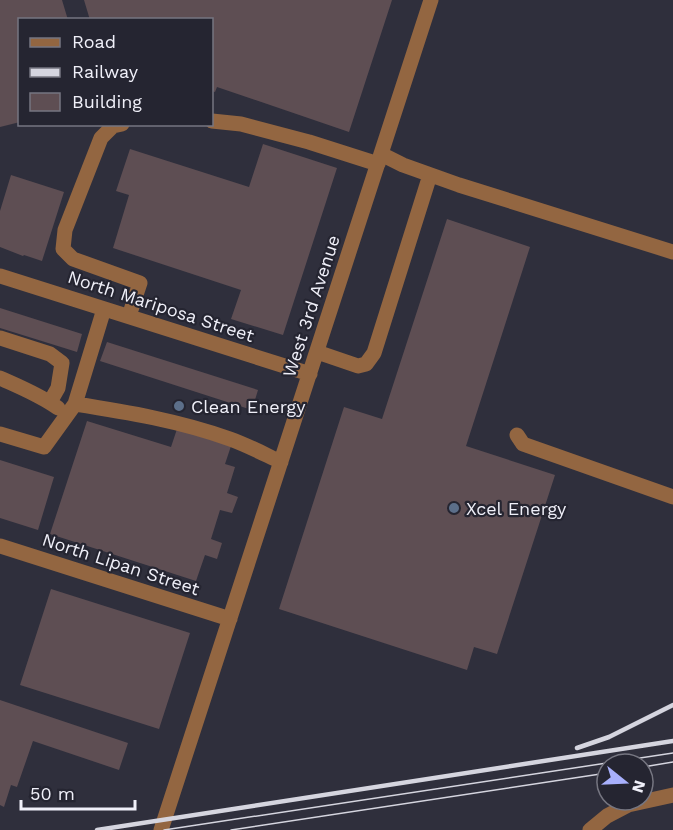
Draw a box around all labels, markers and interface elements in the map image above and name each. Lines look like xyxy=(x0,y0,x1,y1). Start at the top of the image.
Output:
legend xyxy=(18,18,213,126)
text: Road xyxy=(72,31,116,52)
text: Railway xyxy=(72,61,139,82)
text: Building xyxy=(72,91,142,112)
street label: West 3rd Avenue xyxy=(278,232,344,380)
street label: North Mariposa Street xyxy=(65,266,257,346)
place label: Clean Energy xyxy=(191,396,306,417)
marker: Clean Energy xyxy=(172,399,186,413)
place label: Xcel Energy xyxy=(466,498,567,519)
marker: Xcel Energy xyxy=(447,501,461,515)
street label: North Lipan Street xyxy=(40,529,203,599)
north arrow xyxy=(595,752,655,812)
scale bar xyxy=(21,773,135,811)
text: N xyxy=(628,778,650,795)
text: 50 m xyxy=(30,783,75,804)

